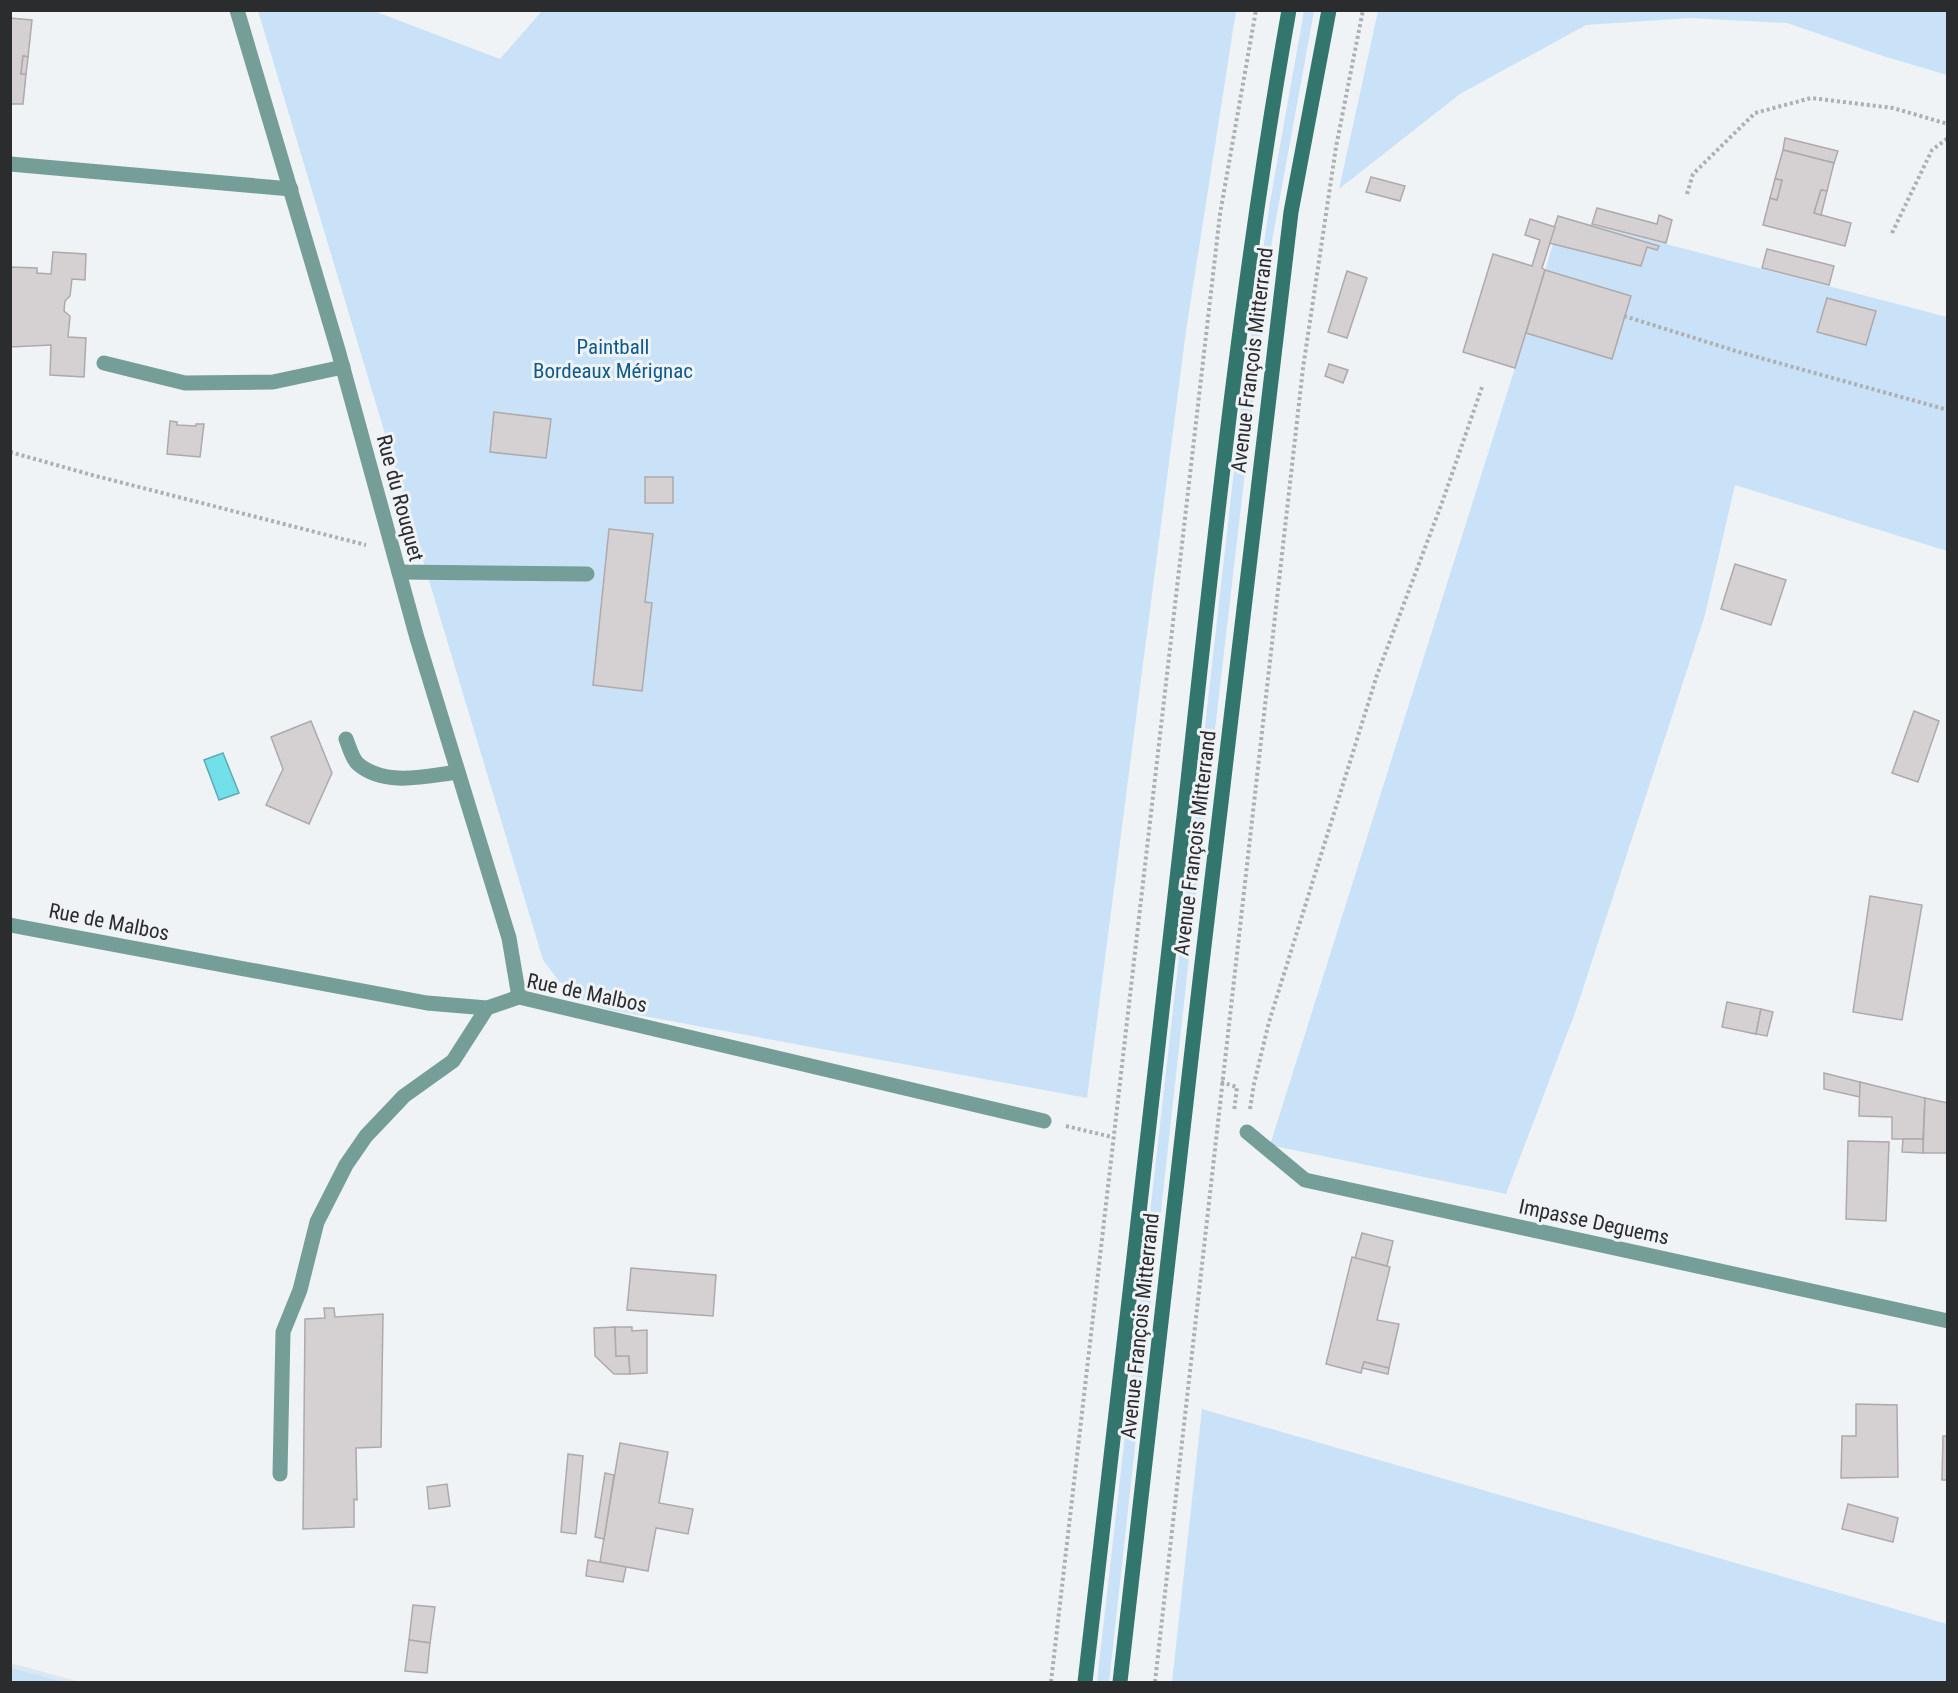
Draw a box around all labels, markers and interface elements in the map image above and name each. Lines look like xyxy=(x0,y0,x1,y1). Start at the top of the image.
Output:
street label: Avenue François Mitterrand xyxy=(1226,246,1278,474)
park label: Paintball Bordeaux Mérignac xyxy=(533,335,693,383)
street label: Rue du Rouquet xyxy=(372,432,428,564)
street label: Avenue François Mitterrand xyxy=(1169,729,1221,957)
street label: Rue de Malbos xyxy=(47,899,171,945)
street label: Rue de Malbos xyxy=(525,969,649,1017)
street label: Impasse Deguems xyxy=(1517,1194,1671,1250)
street label: Avenue François Mitterrand xyxy=(1116,1212,1164,1440)

